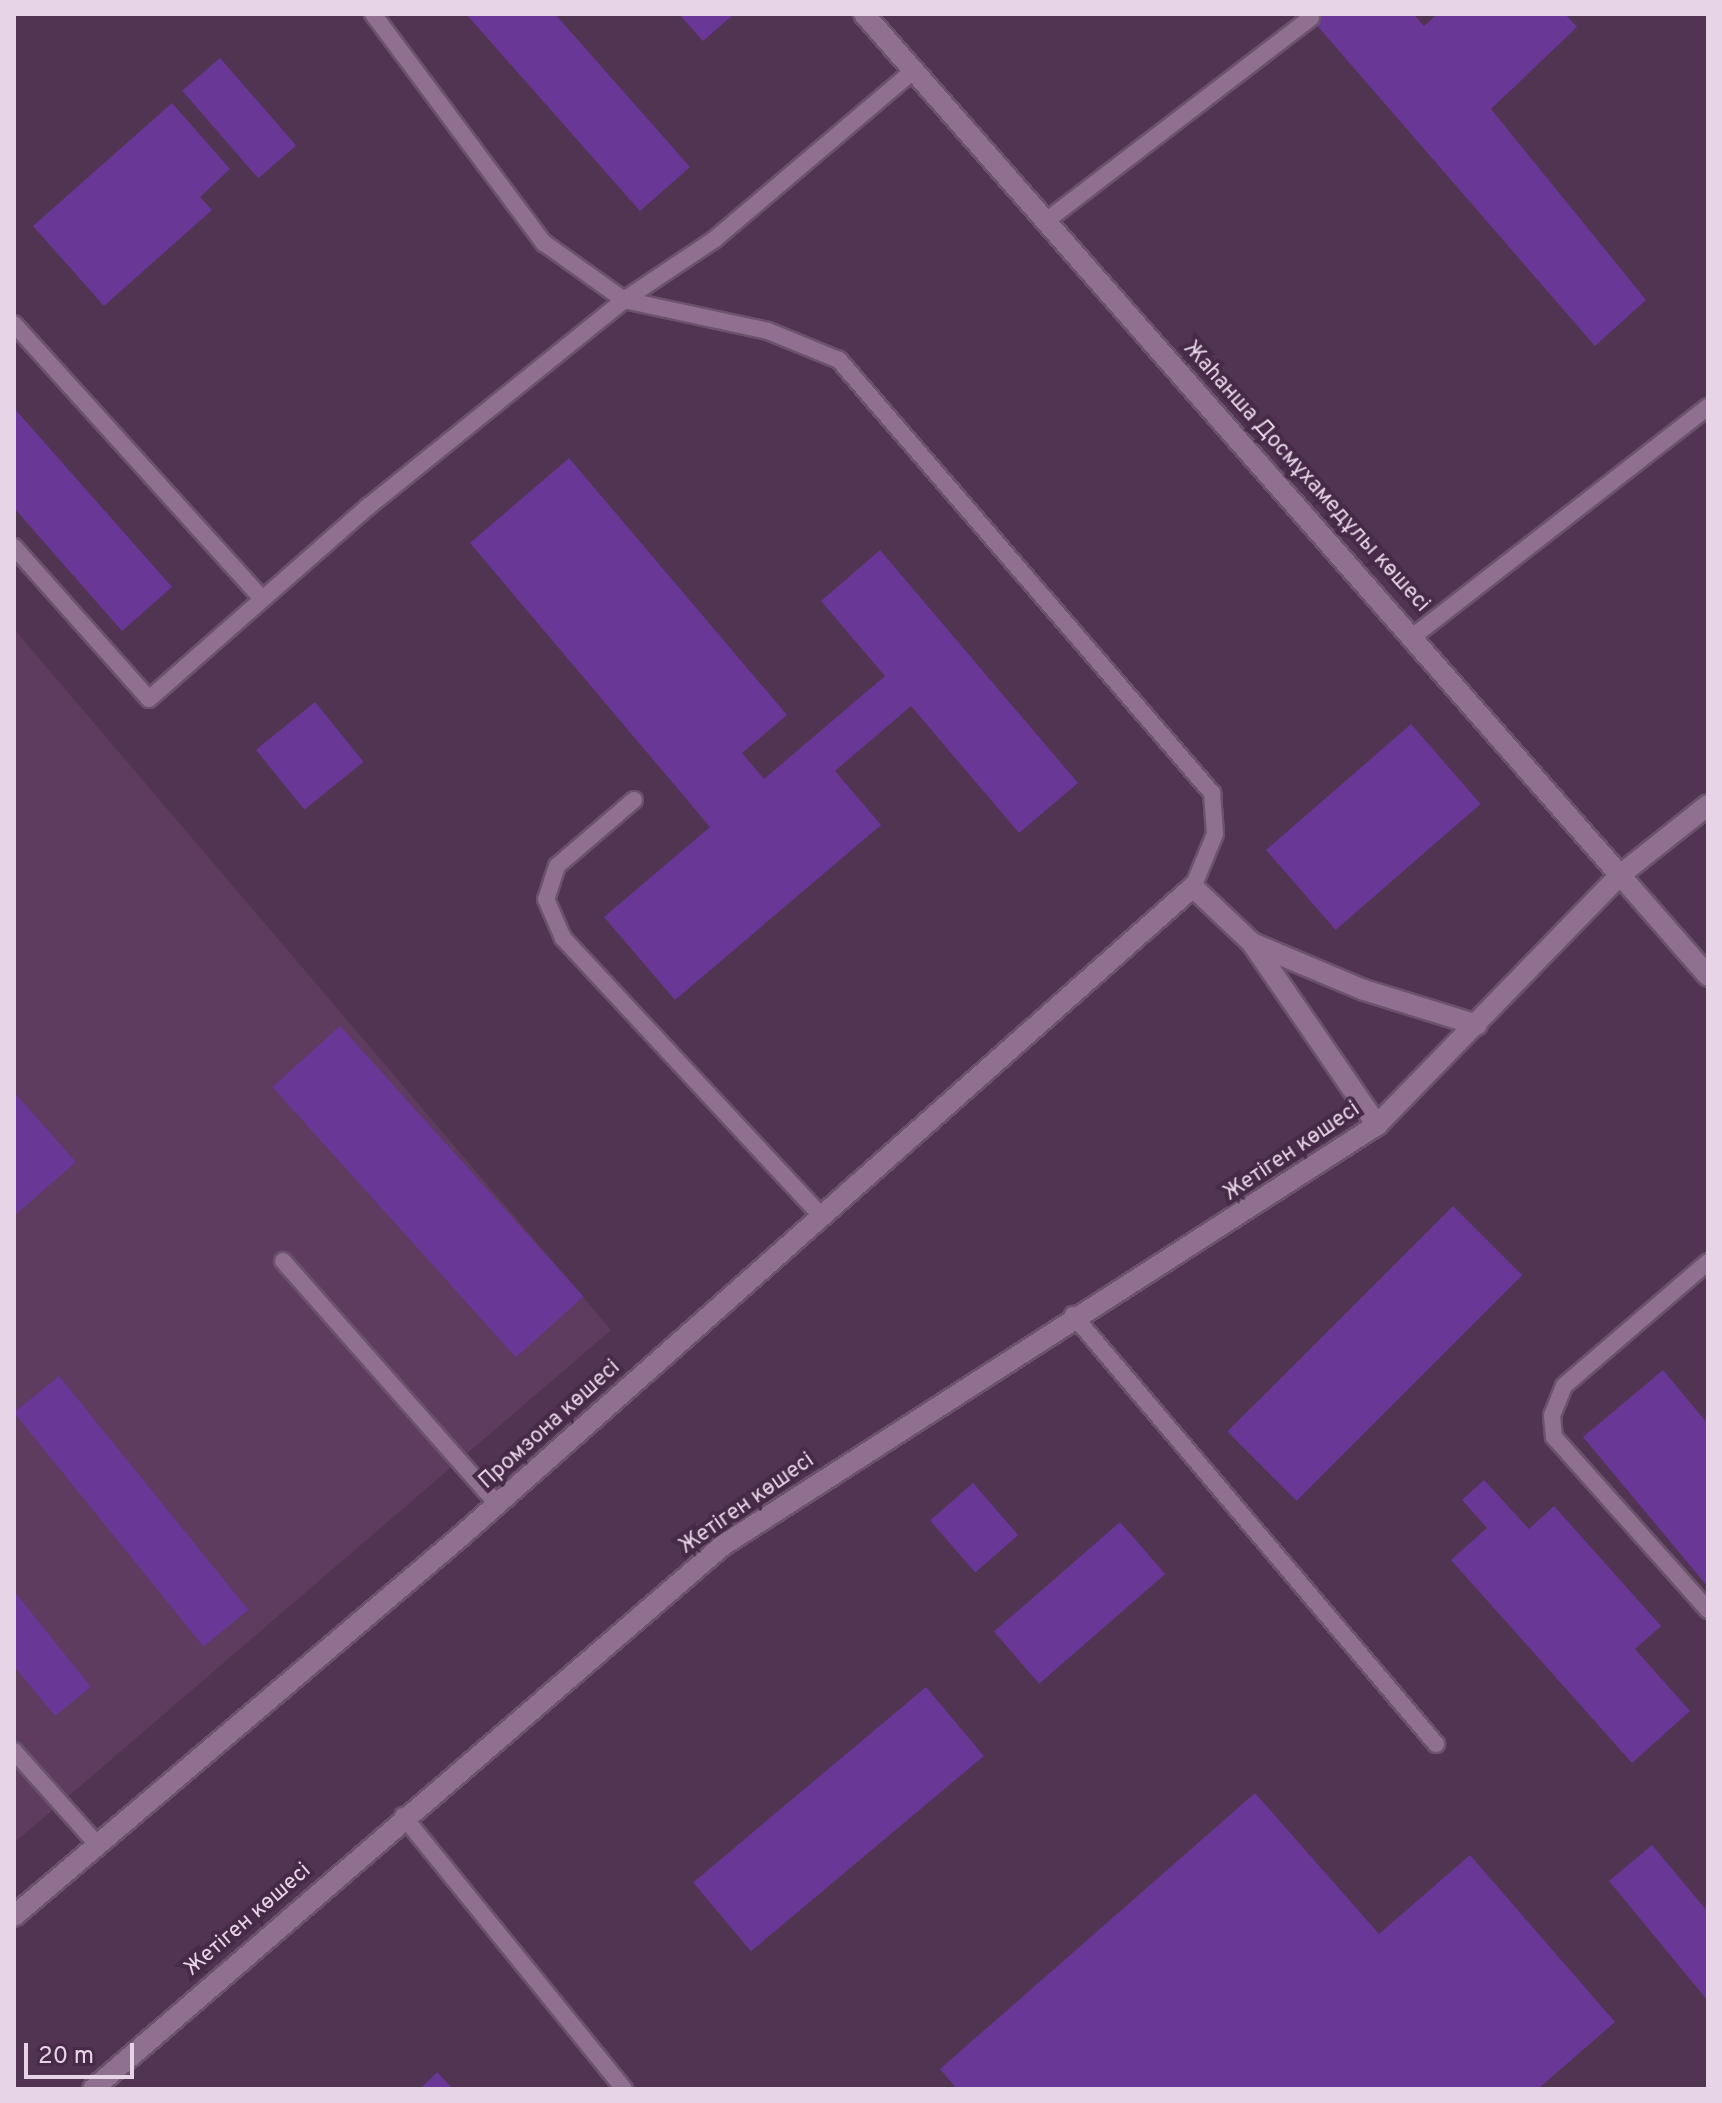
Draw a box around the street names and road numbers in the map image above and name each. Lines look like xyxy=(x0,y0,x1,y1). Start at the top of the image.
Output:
street label: Жаһанша Досмұхамедұлы көшесі xyxy=(1177,336,1435,618)
street label: Жетіген көшесі xyxy=(1219,1097,1365,1207)
street label: Промзона көшесі xyxy=(474,1355,626,1495)
street label: Жетіген көшесі xyxy=(674,1448,820,1560)
street label: Жетіген көшесі xyxy=(179,1858,317,1982)

